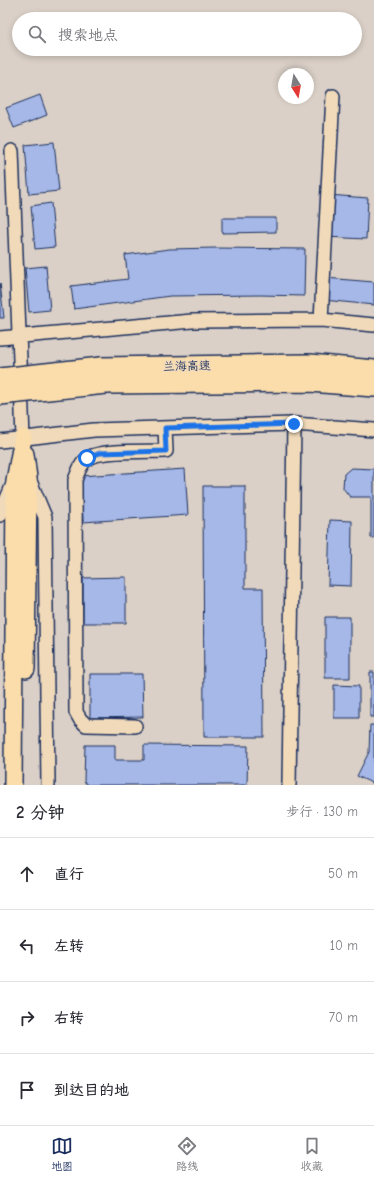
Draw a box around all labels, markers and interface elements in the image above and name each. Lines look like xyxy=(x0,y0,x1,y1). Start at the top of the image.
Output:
search box xyxy=(12,12,362,56)
icon: search xyxy=(26,23,48,45)
text: 搜索地点 xyxy=(58,26,118,44)
north arrow xyxy=(278,68,314,104)
street label: 兰海高速 xyxy=(163,359,211,373)
route end xyxy=(285,415,303,433)
route start xyxy=(78,449,96,467)
text: 2 分钟 xyxy=(16,803,65,822)
text: 步行 · 130 m xyxy=(286,804,358,819)
icon: ahead xyxy=(16,863,38,885)
text: 直行 xyxy=(54,865,84,883)
text: 50 m xyxy=(328,866,358,881)
icon: left xyxy=(16,935,38,957)
text: 左转 xyxy=(54,937,84,955)
text: 10 m xyxy=(330,938,358,953)
icon: right xyxy=(16,1007,38,1029)
text: 右转 xyxy=(54,1009,84,1027)
text: 70 m xyxy=(329,1010,358,1025)
icon: arrive xyxy=(16,1079,38,1101)
text: 到达目的地 xyxy=(54,1081,129,1099)
tab: 地图 xyxy=(51,1135,73,1173)
tab: 路线 xyxy=(176,1135,198,1173)
tab: 收藏 xyxy=(301,1135,323,1173)

